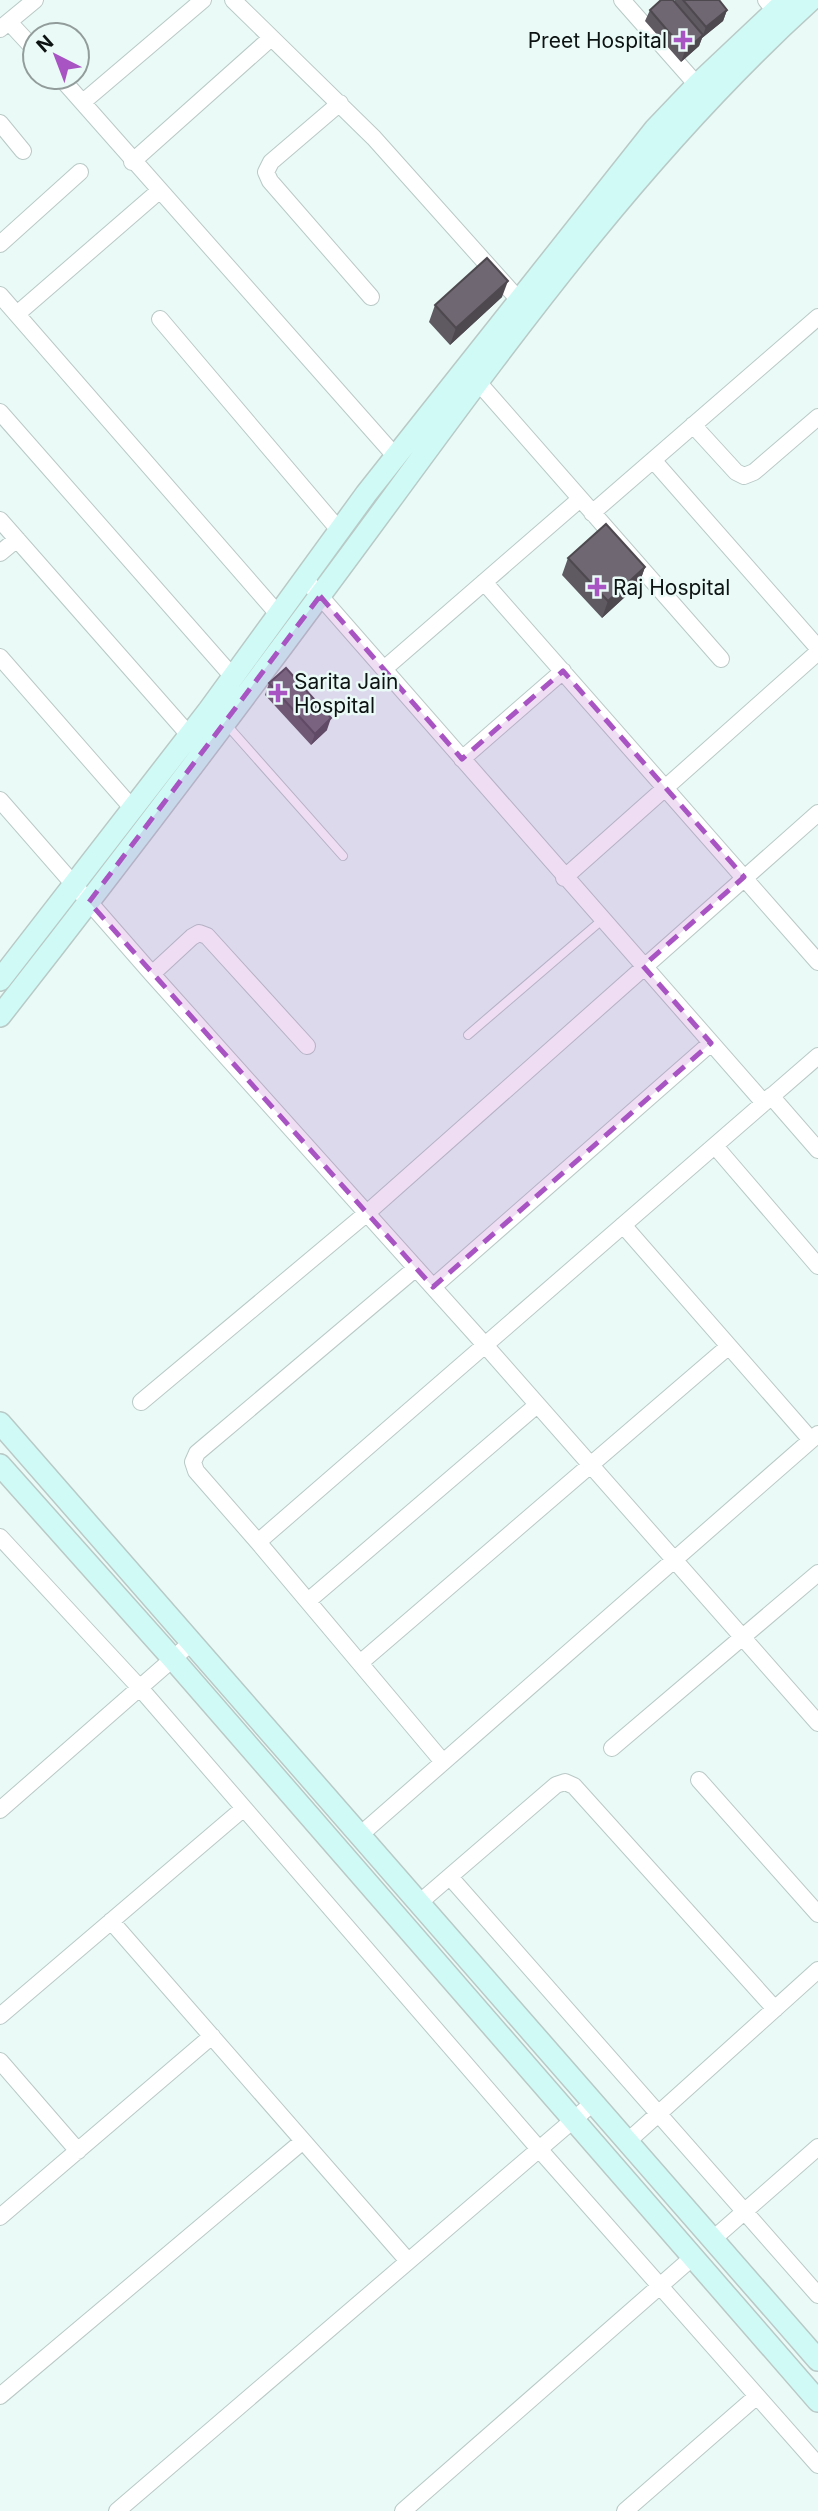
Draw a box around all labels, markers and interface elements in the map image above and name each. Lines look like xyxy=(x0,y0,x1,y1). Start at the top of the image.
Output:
north arrow xyxy=(21,21,91,91)
place label: Preet Hospital xyxy=(528,28,667,53)
text: N xyxy=(32,30,58,57)
marker: Preet Hospital xyxy=(673,30,693,50)
place label: Raj Hospital xyxy=(613,575,730,600)
marker: Raj Hospital xyxy=(587,577,607,597)
place label: Sarita Jain Hospital xyxy=(294,669,399,718)
marker: Sarita Jain Hospital xyxy=(268,683,288,703)

